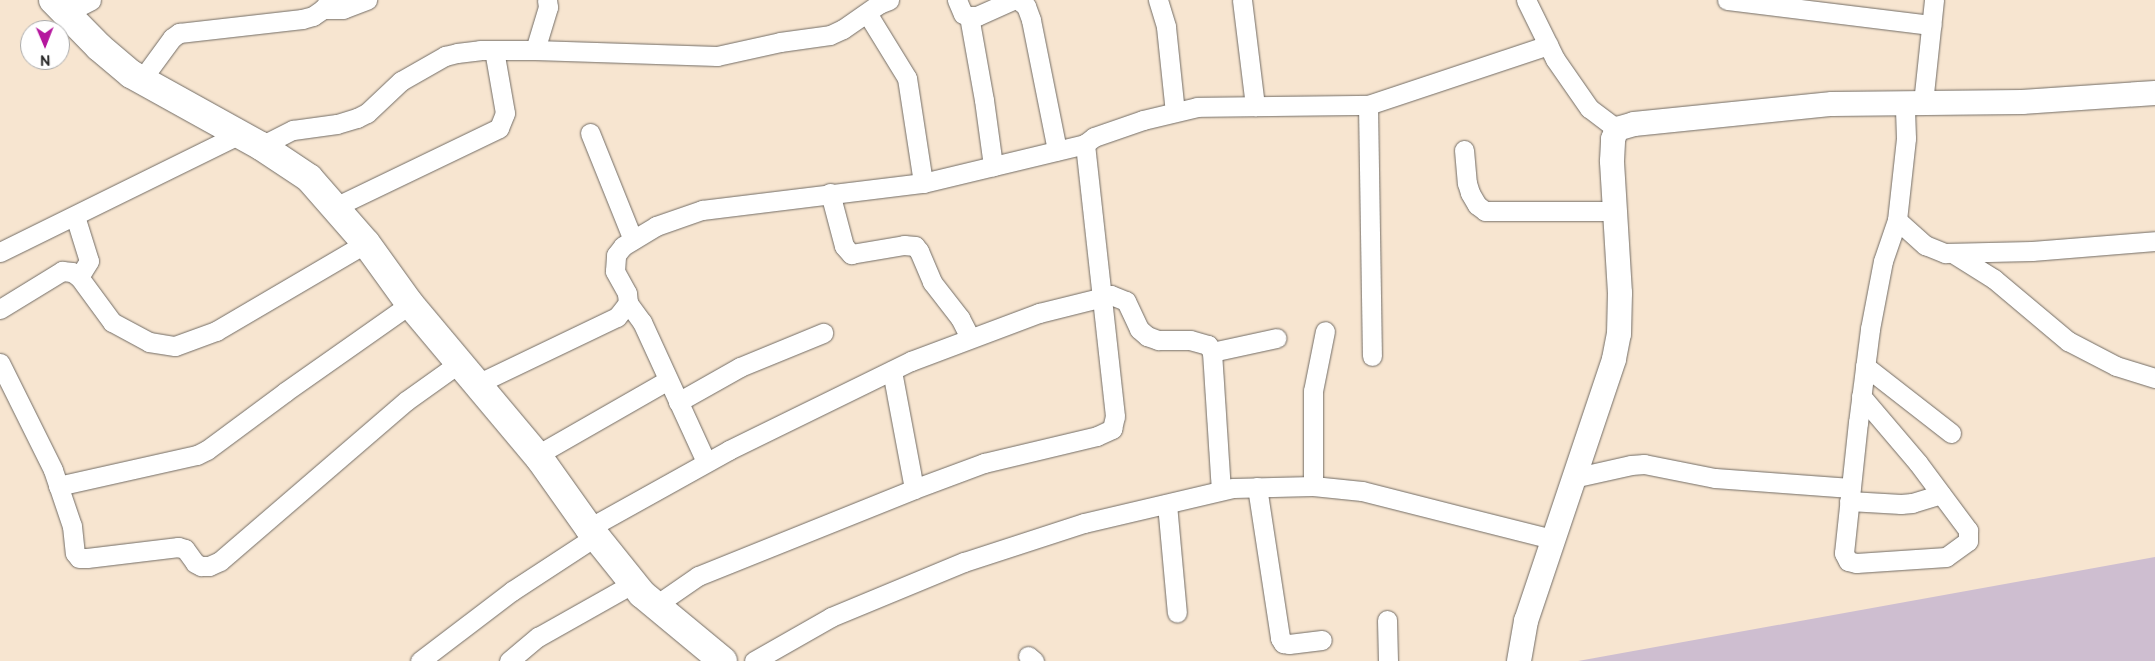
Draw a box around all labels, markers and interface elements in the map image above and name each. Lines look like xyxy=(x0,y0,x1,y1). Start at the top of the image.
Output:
north arrow xyxy=(20,20,70,70)
text: N xyxy=(40,51,51,68)

